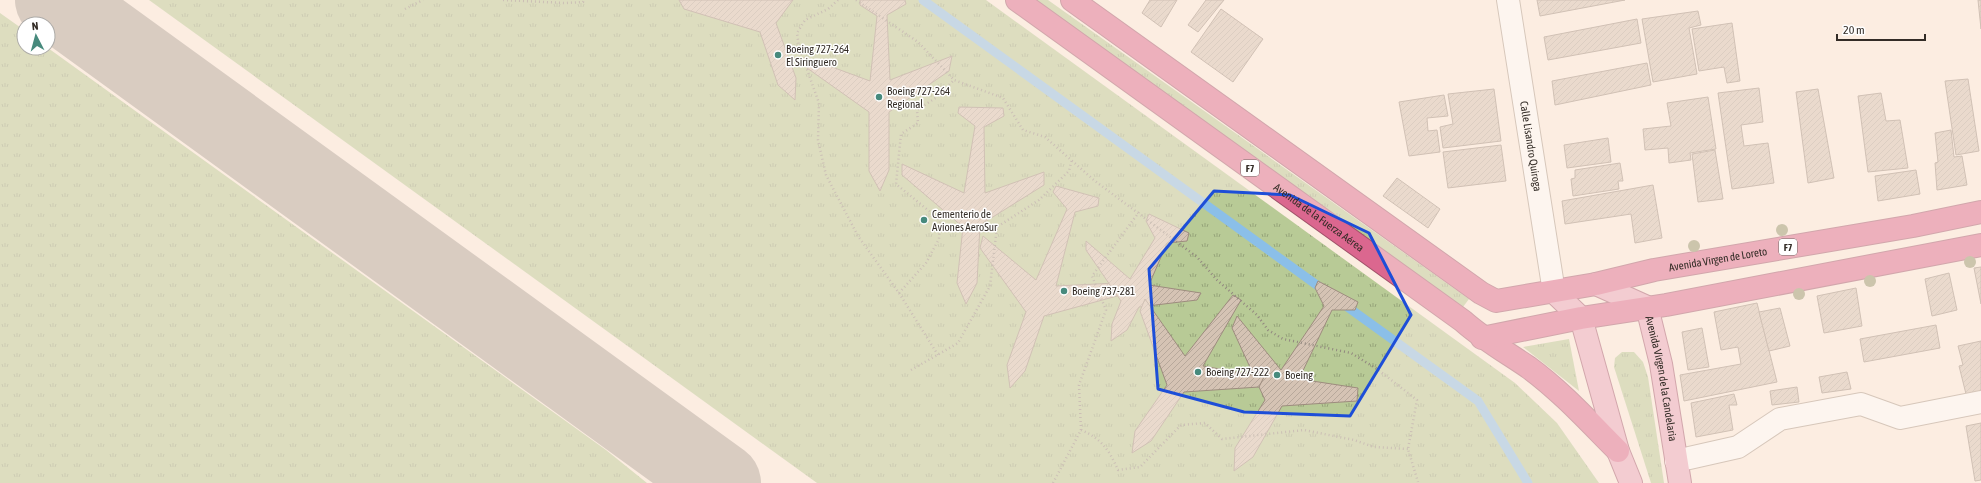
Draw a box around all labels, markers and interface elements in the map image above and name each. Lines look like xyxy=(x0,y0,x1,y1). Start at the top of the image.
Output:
north arrow xyxy=(16,16,56,56)
scale bar xyxy=(1837,16,1925,42)
text: N xyxy=(31,20,39,32)
text: 20 m xyxy=(1843,23,1865,37)
place label: Boeing 727-264 El Siringuero xyxy=(786,43,849,68)
marker: Boeing 727-264 El Siringuero xyxy=(773,50,783,60)
place label: Boeing 727-264 Regional xyxy=(887,85,950,110)
marker: Boeing 727-264 Regional xyxy=(874,92,884,102)
street label: Calle Lisandro Quiroga xyxy=(1518,100,1544,192)
road number: F7 xyxy=(1241,160,1259,176)
street label: Avenida de la Fuerza Aérea xyxy=(1272,181,1366,254)
place label: Cementerio de Aviones AeroSur xyxy=(932,208,998,233)
marker: Cementerio de Aviones AeroSur xyxy=(919,215,929,225)
road number: F7 xyxy=(1779,239,1797,255)
street label: Avenida Virgen de Loreto xyxy=(1668,245,1768,273)
place label: Boeing 737-281 xyxy=(1072,285,1135,297)
marker: Boeing 737-281 xyxy=(1059,286,1069,296)
street label: Avenida Virgen de la Candelaria xyxy=(1643,315,1679,442)
place label: Boeing 727-222 xyxy=(1206,366,1269,378)
marker: Boeing 727-222 xyxy=(1193,367,1203,377)
place label: Boeing xyxy=(1285,369,1313,381)
marker: Boeing xyxy=(1272,370,1282,380)

